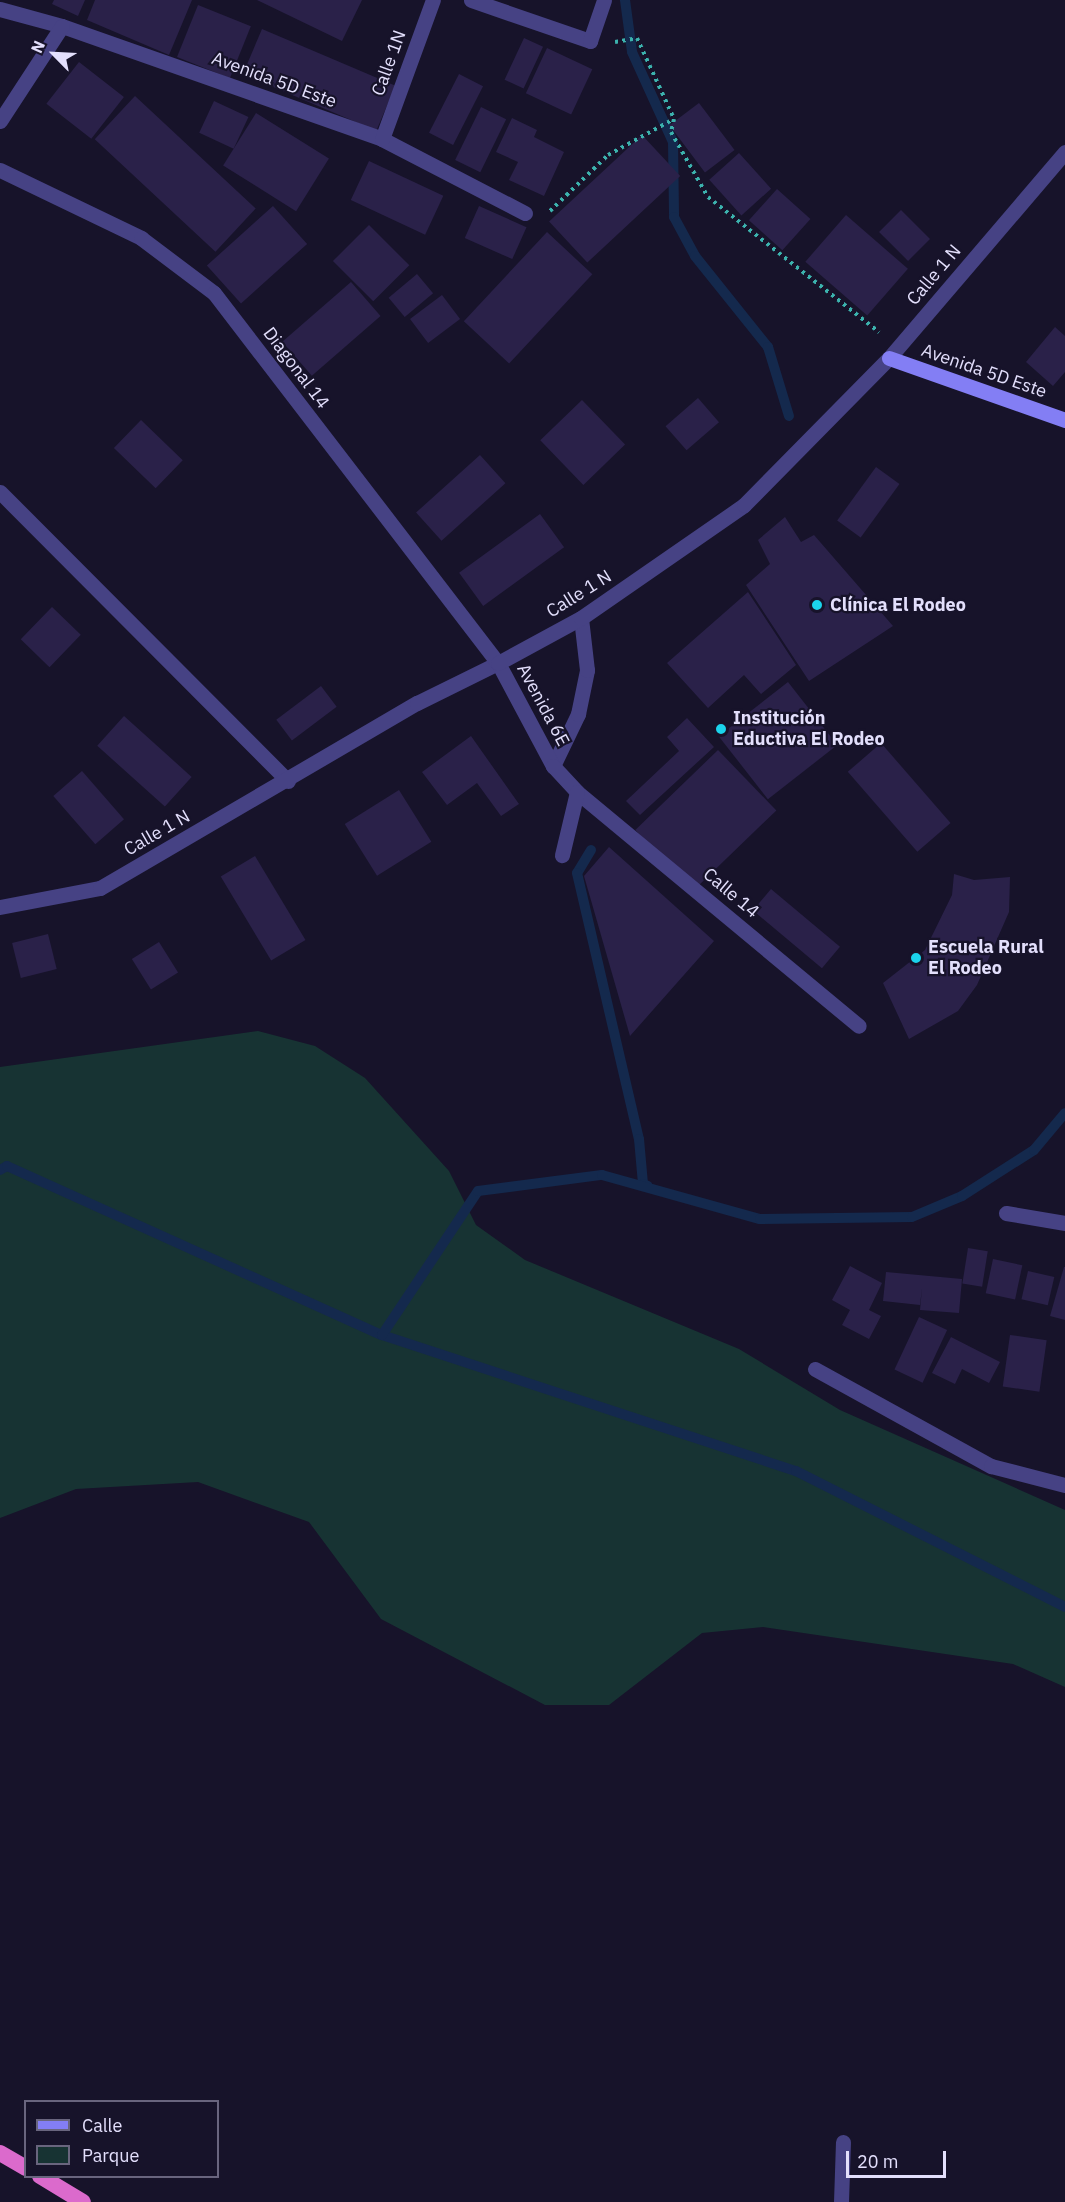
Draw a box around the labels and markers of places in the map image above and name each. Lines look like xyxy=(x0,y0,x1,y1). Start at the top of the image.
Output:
place label: Clínica El Rodeo xyxy=(830,594,966,616)
marker: Clínica El Rodeo xyxy=(808,596,826,614)
place label: Institución Eductiva El Rodeo xyxy=(733,708,885,750)
marker: Institución Eductiva El Rodeo xyxy=(714,722,728,736)
place label: Escuela Rural El Rodeo xyxy=(928,937,1044,980)
marker: Escuela Rural El Rodeo xyxy=(909,951,923,965)

